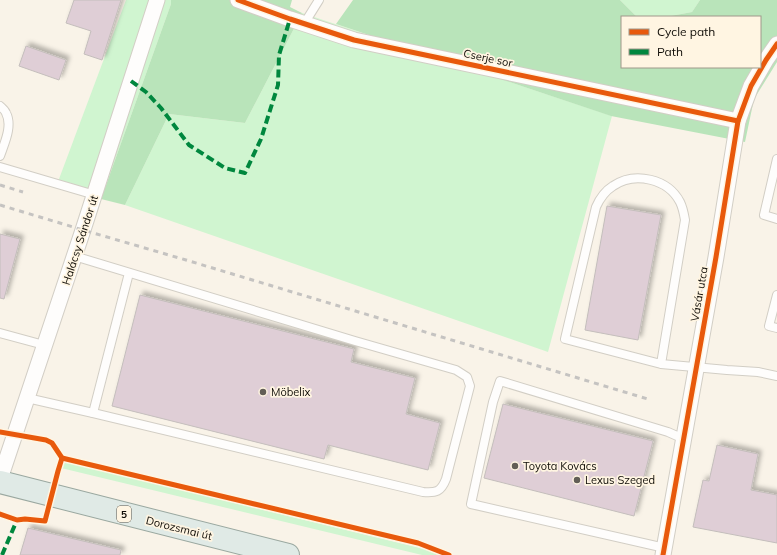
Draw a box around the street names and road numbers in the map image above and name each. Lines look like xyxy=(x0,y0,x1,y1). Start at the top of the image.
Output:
street label: Cserje sor xyxy=(462,46,514,70)
street label: Halácsy Sándor út xyxy=(59,193,101,287)
street label: Vásár utca xyxy=(687,266,711,322)
road number: 5 xyxy=(117,506,131,522)
street label: Dorozsmai út xyxy=(144,513,214,543)

